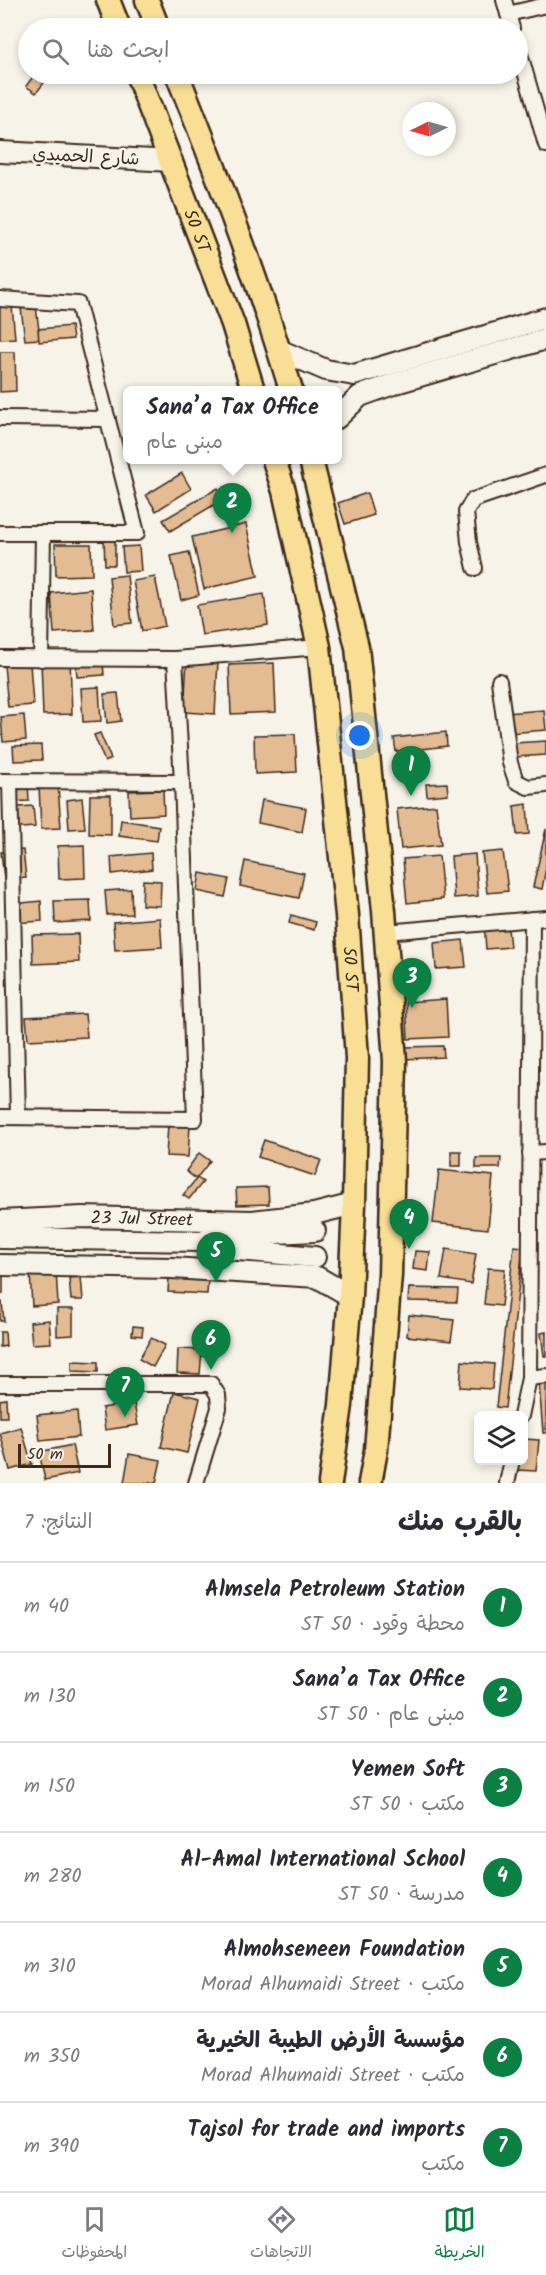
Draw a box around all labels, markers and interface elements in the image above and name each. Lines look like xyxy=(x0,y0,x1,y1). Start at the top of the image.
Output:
search box xyxy=(18,18,528,84)
text: ابحث هنا xyxy=(87,34,169,69)
icon: search xyxy=(39,35,72,68)
north arrow xyxy=(402,102,456,156)
street label: شارع الحميدي xyxy=(32,140,140,175)
street label: 50 ST xyxy=(174,205,218,259)
popup xyxy=(123,386,342,464)
text: Sana’a Tax Office xyxy=(146,391,319,426)
text: مبنى عام xyxy=(146,427,223,459)
pin: 2 xyxy=(212,484,252,533)
your location xyxy=(345,721,374,750)
pin: 1 xyxy=(392,746,430,796)
street label: 50 ST xyxy=(333,946,365,994)
pin: 3 xyxy=(392,958,432,1008)
pin: 4 xyxy=(390,1200,428,1249)
street label: 23 Jul Street xyxy=(90,1204,194,1236)
pin: 5 xyxy=(196,1232,236,1282)
pin: 6 xyxy=(192,1320,230,1370)
pin: 7 xyxy=(106,1368,144,1417)
map controls xyxy=(474,1411,528,1465)
button: layers xyxy=(474,1411,528,1465)
scale bar xyxy=(18,1441,111,1468)
text: 50 m xyxy=(27,1442,63,1467)
text: بالقرب منك xyxy=(398,1502,522,1544)
text: النتائج: 7 xyxy=(24,1507,92,1539)
text: Almsela Petroleum Station xyxy=(205,1573,465,1608)
text: 40 m xyxy=(24,1591,69,1623)
text: 1 xyxy=(499,1591,506,1623)
text: محطة وقود · 50 ST xyxy=(301,1609,465,1641)
text: Sana’a Tax Office xyxy=(293,1663,465,1698)
text: 130 m xyxy=(24,1681,76,1713)
text: 2 xyxy=(497,1681,508,1713)
text: مبنى عام · 50 ST xyxy=(318,1699,465,1731)
text: Yemen Soft xyxy=(351,1753,465,1788)
text: 150 m xyxy=(24,1771,75,1803)
text: 3 xyxy=(497,1771,508,1803)
text: مكتب · 50 ST xyxy=(350,1789,465,1821)
text: Al-Amal International School xyxy=(181,1843,465,1878)
text: 280 m xyxy=(24,1861,82,1893)
text: 4 xyxy=(497,1861,508,1893)
text: مدرسة · 50 ST xyxy=(338,1879,465,1911)
text: Almohseneen Foundation xyxy=(224,1933,465,1968)
text: 310 m xyxy=(24,1951,76,1983)
text: 5 xyxy=(497,1951,508,1983)
text: مكتب · Morad Alhumaidi Street xyxy=(201,1969,465,2001)
text: مؤسسة الأرض الطيبة الخيرية xyxy=(196,2024,465,2059)
text: 350 m xyxy=(24,2041,80,2073)
text: 6 xyxy=(497,2041,508,2073)
text: مكتب · Morad Alhumaidi Street xyxy=(201,2060,465,2092)
text: Tajsol for trade and imports xyxy=(188,2113,465,2148)
text: 390 m xyxy=(24,2131,79,2163)
text: 7 xyxy=(498,2131,507,2163)
text: مكتب xyxy=(421,2149,465,2181)
tab: المحفوظات xyxy=(61,2203,127,2266)
tab: الاتجاهات xyxy=(250,2203,312,2266)
tab: الخريطة xyxy=(435,2203,485,2266)

